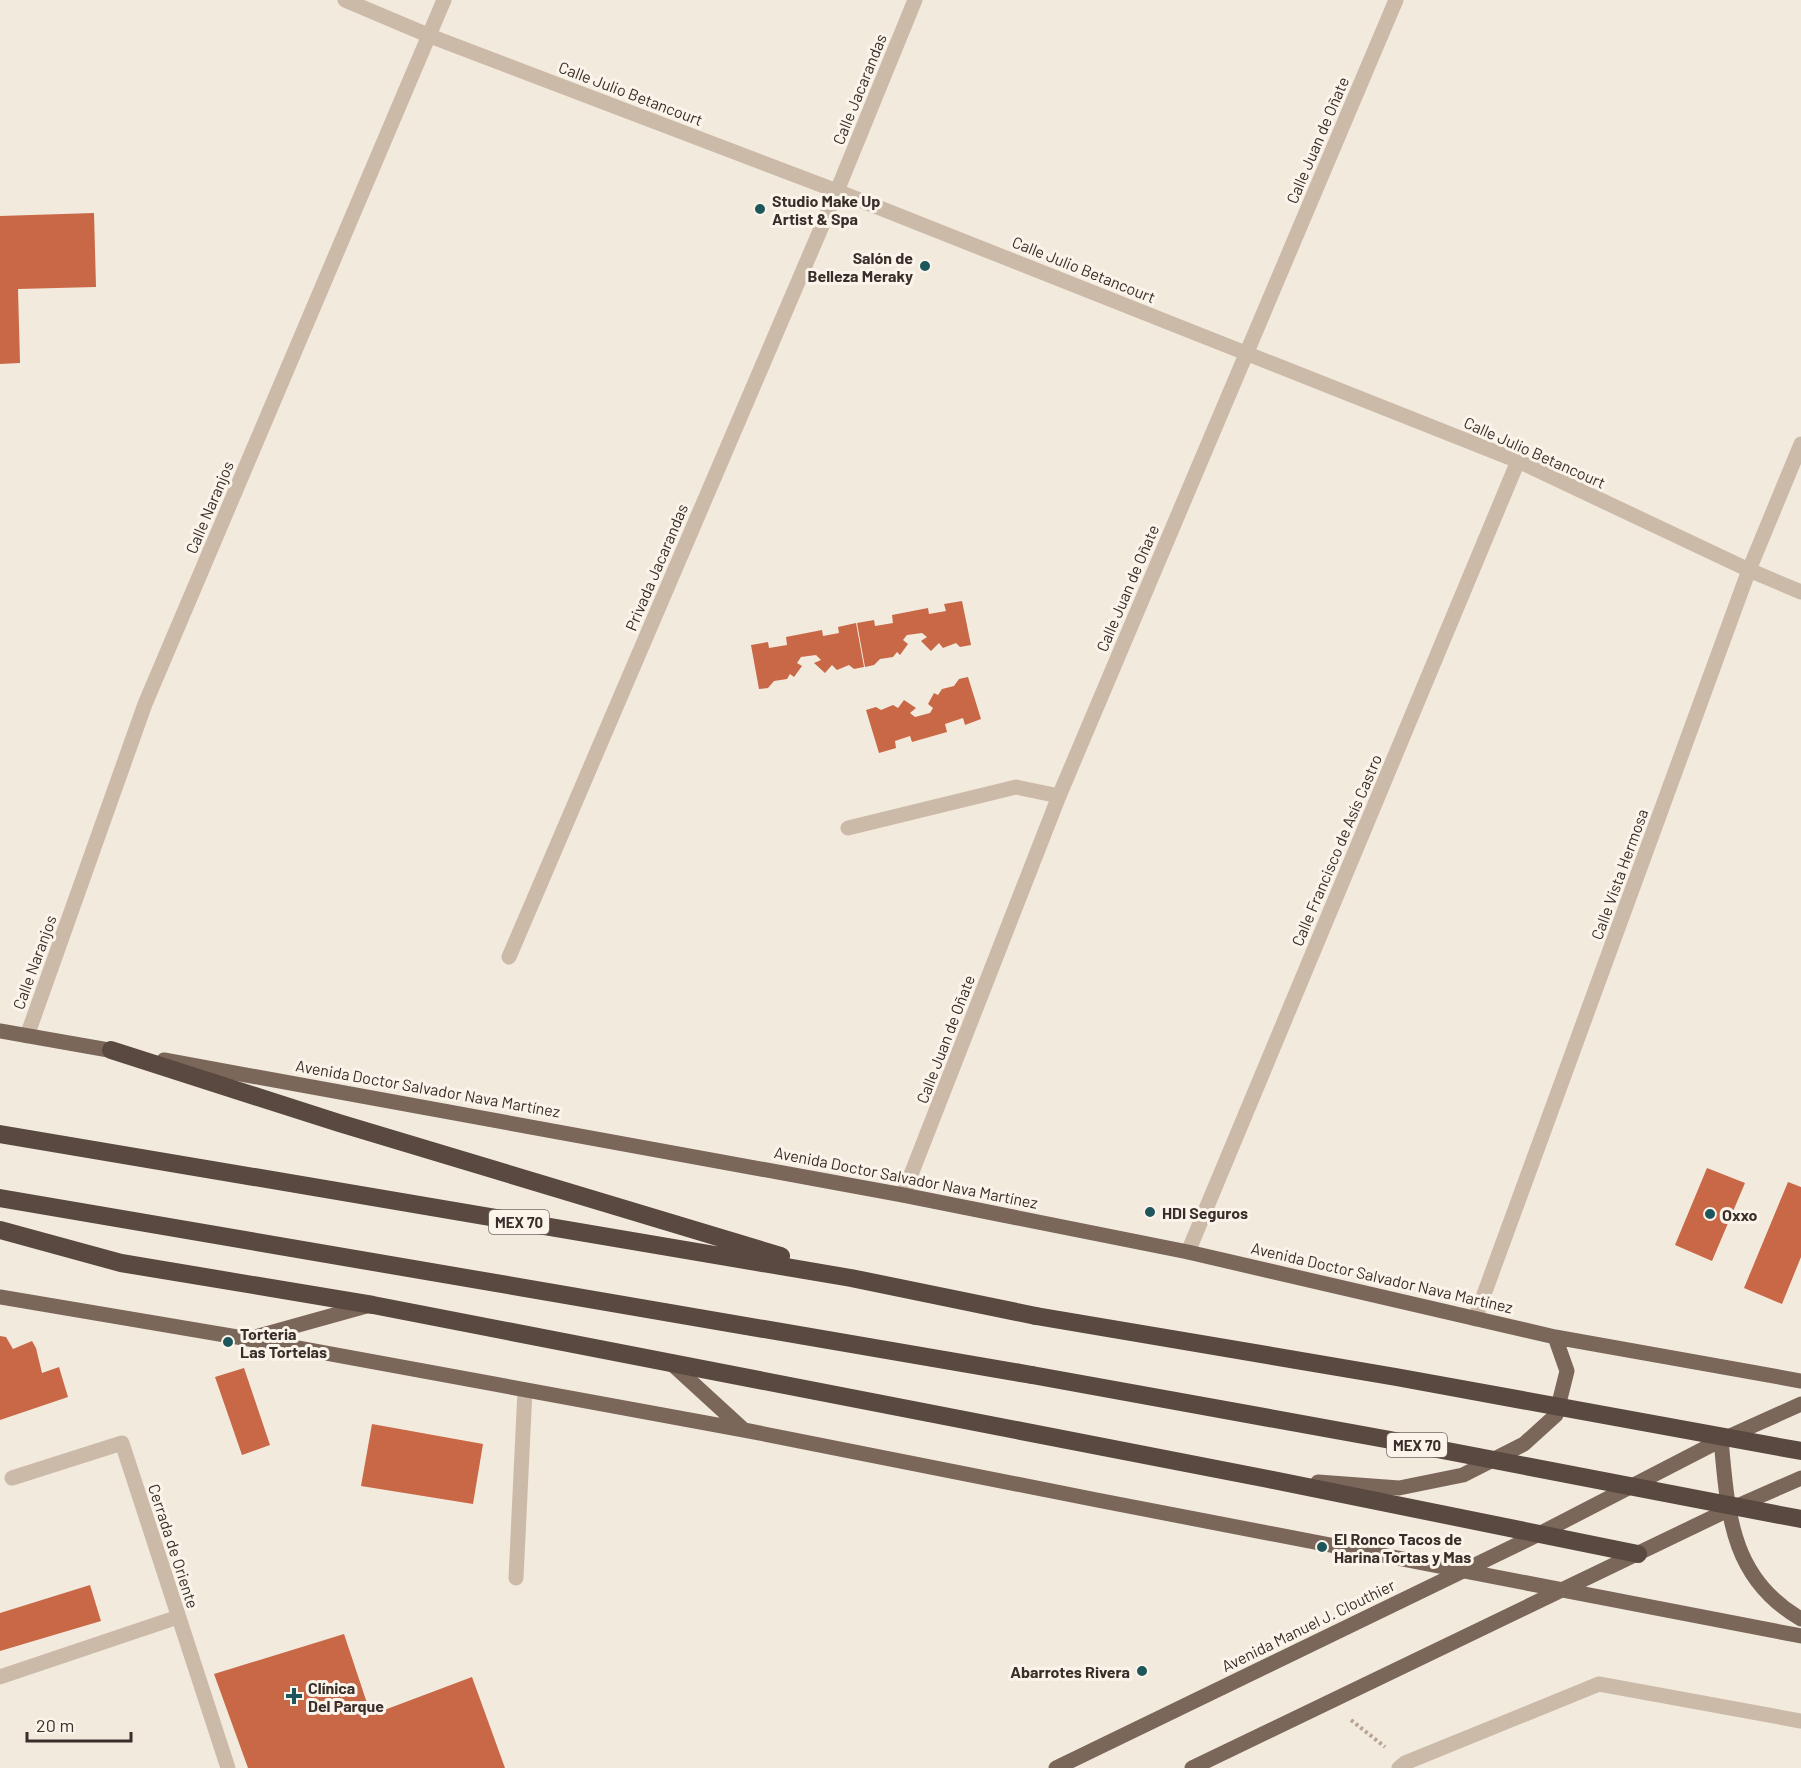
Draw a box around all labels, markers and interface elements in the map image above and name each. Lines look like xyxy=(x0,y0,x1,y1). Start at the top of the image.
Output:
street label: Calle Jacarandas xyxy=(828,31,890,147)
street label: Calle Julio Betancourt xyxy=(556,57,706,129)
street label: Calle Juan de Oñate xyxy=(1282,74,1352,206)
place label: Studio Make Up Artist & Spa xyxy=(772,191,880,228)
marker: Studio Make Up Artist & Spa xyxy=(753,202,767,216)
street label: Calle Julio Betancourt xyxy=(1010,232,1158,306)
place label: Salón de Belleza Meraky xyxy=(808,248,913,285)
marker: Salón de Belleza Meraky xyxy=(918,259,932,273)
street label: Calle Julio Betancourt xyxy=(1461,412,1609,492)
street label: Calle Naranjos xyxy=(181,458,237,556)
street label: Privada Jacarandas xyxy=(621,501,691,633)
street label: Calle Juan de Oñate xyxy=(1092,522,1162,654)
street label: Calle Francisco de Asís Castro xyxy=(1287,751,1385,949)
street label: Calle Vista Hermosa xyxy=(1587,806,1651,942)
street label: Calle Naranjos xyxy=(8,912,60,1012)
street label: Calle Juan de Oñate xyxy=(912,972,978,1106)
street label: Avenida Doctor Salvador Nava Martínez xyxy=(294,1055,562,1121)
street label: Avenida Doctor Salvador Nava Martínez xyxy=(773,1142,1039,1212)
place label: HDI Seguros xyxy=(1162,1203,1248,1222)
marker: HDI Seguros xyxy=(1143,1205,1157,1219)
place label: Oxxo xyxy=(1722,1205,1758,1224)
marker: Oxxo xyxy=(1703,1207,1717,1221)
road number: MEX 70 xyxy=(489,1210,549,1234)
street label: Avenida Doctor Salvador Nava Martínez xyxy=(1249,1238,1515,1316)
place label: Torteria Las Tortelas xyxy=(240,1324,327,1361)
marker: Torteria Las Tortelas xyxy=(221,1335,235,1349)
road number: MEX 70 xyxy=(1387,1433,1447,1457)
street label: Cerrada de Oriente xyxy=(145,1481,203,1611)
place label: El Ronco Tacos de Harina Tortas y Mas xyxy=(1334,1529,1471,1566)
marker: El Ronco Tacos de Harina Tortas y Mas xyxy=(1315,1540,1329,1554)
street label: Avenida Manuel J. Clouthier xyxy=(1218,1575,1398,1675)
place label: Abarrotes Rivera xyxy=(1010,1662,1130,1681)
marker: Abarrotes Rivera xyxy=(1135,1664,1149,1678)
place label: Clínica Del Parque xyxy=(308,1678,384,1715)
marker: Clínica Del Parque xyxy=(285,1687,303,1705)
scale bar xyxy=(27,1705,130,1743)
text: 20 m xyxy=(36,1714,74,1736)

